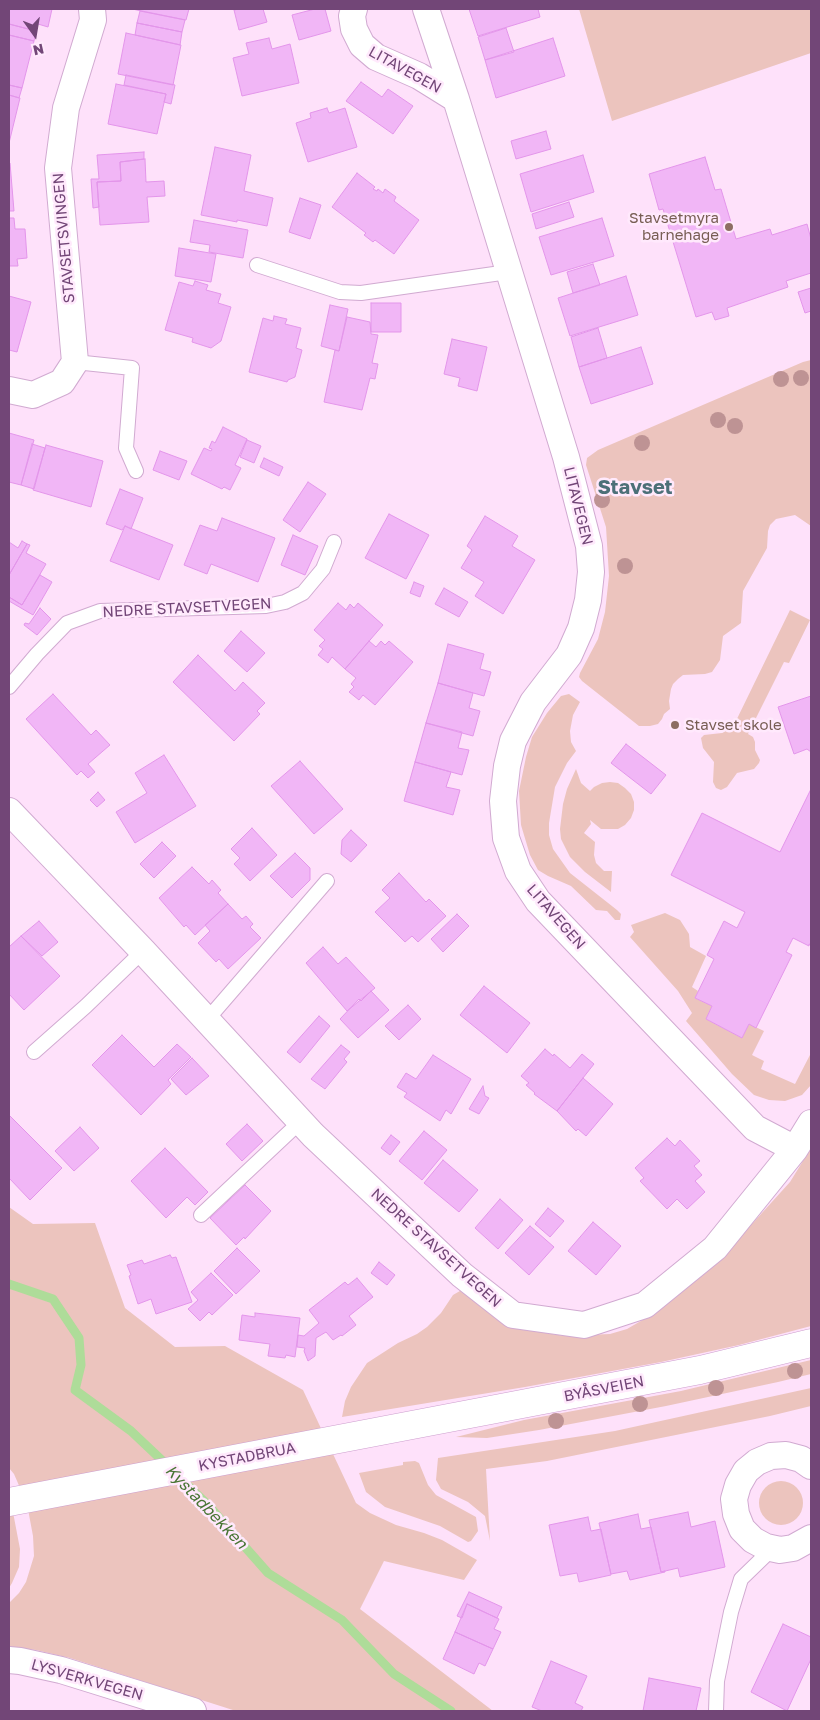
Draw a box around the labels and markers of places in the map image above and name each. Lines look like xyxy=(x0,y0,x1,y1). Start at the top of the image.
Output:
place label: Stavsetmyra barnehage xyxy=(629,209,719,244)
marker: Stavsetmyra barnehage xyxy=(723,221,735,233)
place label: Stavset skole xyxy=(685,716,782,734)
marker: Stavset skole xyxy=(669,719,681,731)

